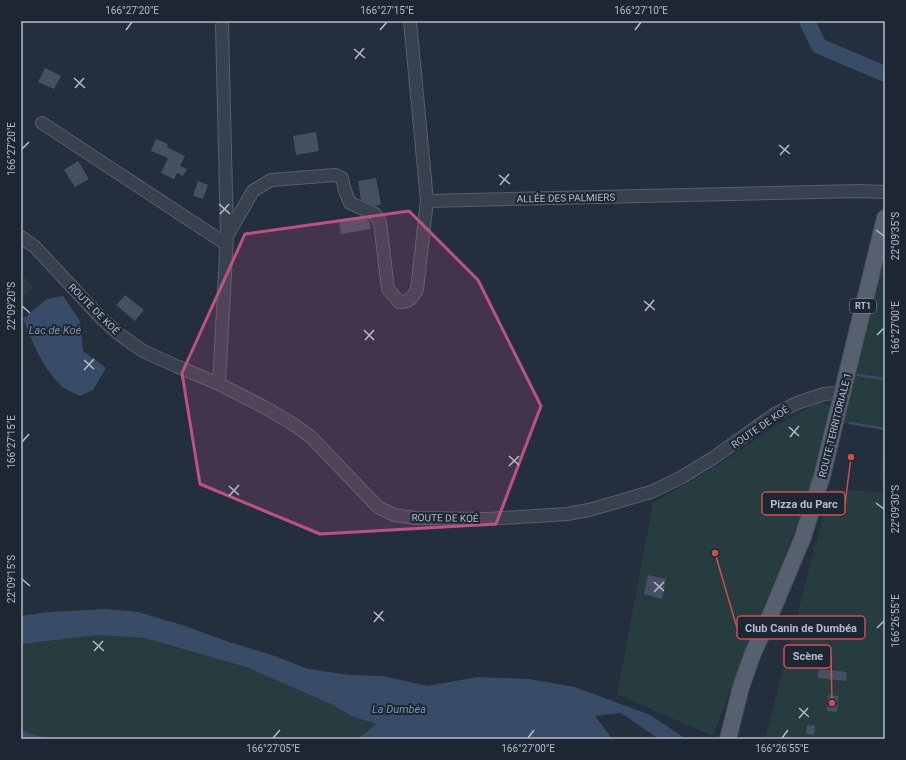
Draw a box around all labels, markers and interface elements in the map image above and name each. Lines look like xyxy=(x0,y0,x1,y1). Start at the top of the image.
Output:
text: 166°27'20"E xyxy=(105,5,159,16)
text: 166°27'15"E xyxy=(360,5,414,16)
text: 166°27'10"E xyxy=(614,5,668,16)
text: 166°27'20"E xyxy=(6,122,17,176)
street label: ALLÉE DES PALMIERS xyxy=(517,191,615,204)
text: 22°09'35"S xyxy=(890,212,901,260)
street label: ROUTE DE KOÉ xyxy=(66,281,123,337)
text: 22°09'20"S xyxy=(6,282,17,330)
road number: RT1 xyxy=(850,299,876,313)
text: 166°27'00"E xyxy=(890,301,901,355)
water label: Lac de Koé xyxy=(29,324,82,337)
street label: ROUTE TERRITORIALE 1 xyxy=(817,372,853,478)
street label: ROUTE DE KOÉ xyxy=(729,403,791,450)
text: 166°27'15"E xyxy=(6,415,17,469)
text: 22°09'30"S xyxy=(890,485,901,533)
callout: Pizza du Parc xyxy=(762,492,845,515)
text: Pizza du Parc xyxy=(770,498,838,511)
street label: ROUTE DE KOÉ xyxy=(411,511,479,524)
text: 22°09'15"S xyxy=(6,555,17,603)
text: 166°26'55"E xyxy=(890,594,901,648)
callout: Club Canin de Dumbéa xyxy=(737,616,865,639)
text: Club Canin de Dumbéa xyxy=(745,622,857,635)
callout: Scène xyxy=(784,645,831,668)
text: Scène xyxy=(793,650,823,663)
water label: La Dumbéa xyxy=(372,703,426,716)
text: 166°27'05"E xyxy=(246,743,300,754)
text: 166°27'00"E xyxy=(501,743,555,754)
text: 166°26'55"E xyxy=(755,743,809,754)

